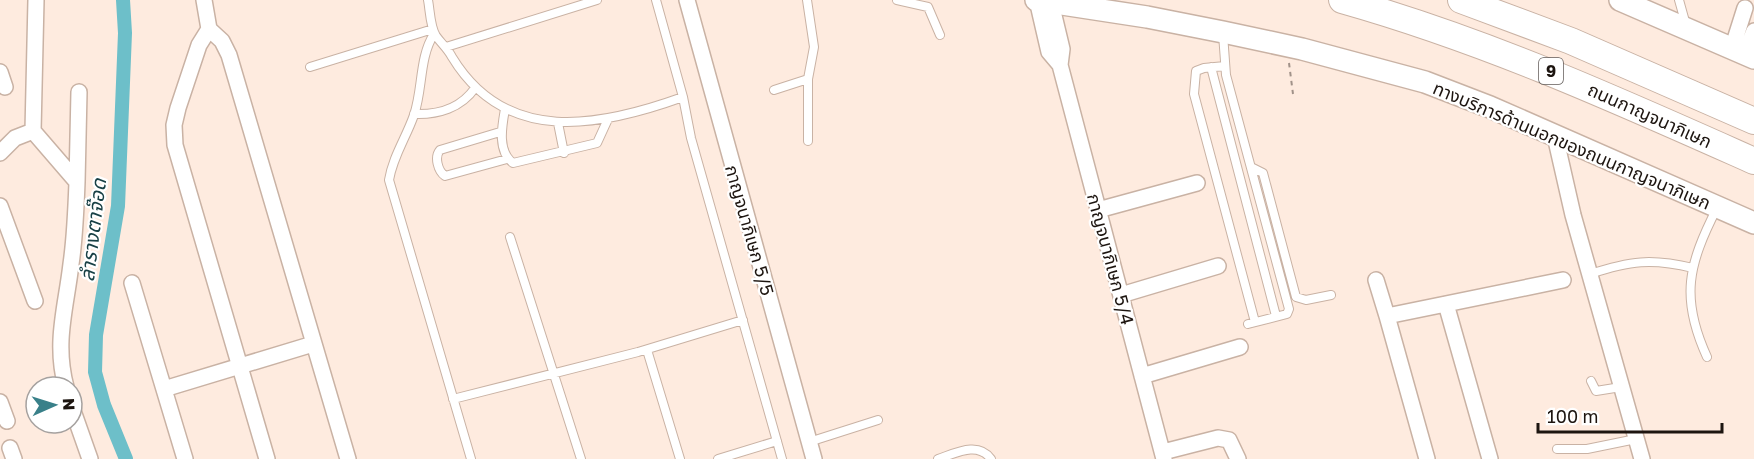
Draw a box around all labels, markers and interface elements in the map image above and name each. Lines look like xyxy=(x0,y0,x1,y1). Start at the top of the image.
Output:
road number: 9 xyxy=(1539,58,1563,84)
street label: ทางบริการด้านนอกของถนนกาญจนาภิเษก xyxy=(1430,76,1714,214)
street label: ถนนกาญจนาภิเษก xyxy=(1585,78,1715,152)
street label: กาญจนาภิเษก 5/5 xyxy=(721,162,779,298)
water label: ลำรางตาจ๊อด xyxy=(74,177,110,283)
street label: กาญจนาภิเษก 5/4 xyxy=(1083,191,1139,327)
north arrow xyxy=(24,375,84,435)
scale bar xyxy=(1538,396,1722,434)
text: N xyxy=(59,398,79,411)
text: 100 m xyxy=(1547,405,1598,427)

